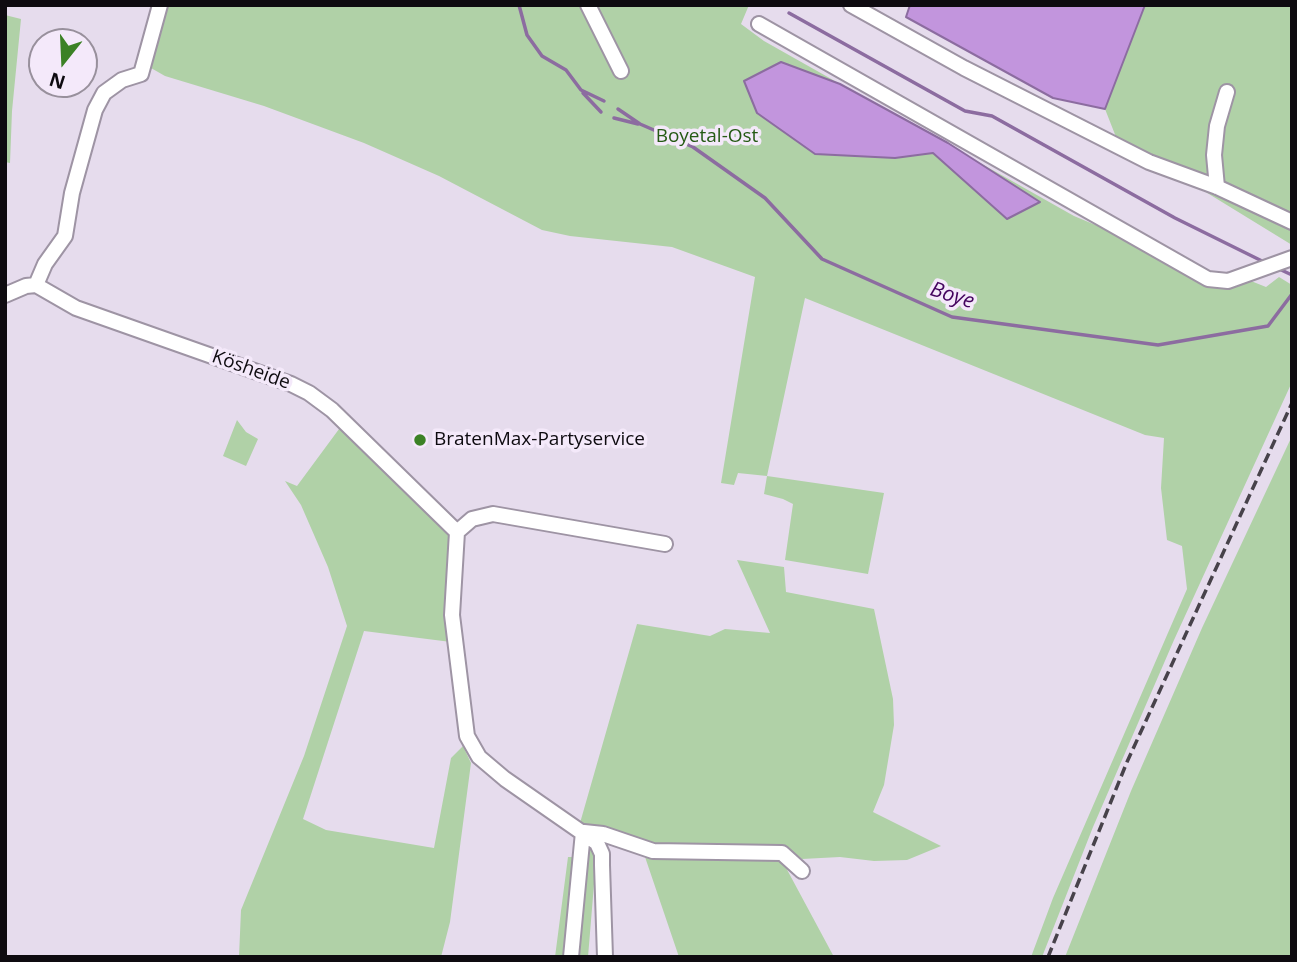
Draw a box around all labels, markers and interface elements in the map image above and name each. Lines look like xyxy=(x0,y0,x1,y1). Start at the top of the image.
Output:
north arrow xyxy=(28,28,98,98)
text: N xyxy=(46,66,69,96)
park label: Boyetal-Ost xyxy=(656,126,758,148)
water label: Boye xyxy=(927,277,977,315)
street label: Kösheide xyxy=(209,345,293,395)
place label: BratenMax-Partyservice xyxy=(434,429,645,451)
marker: BratenMax-Partyservice xyxy=(412,432,428,448)

